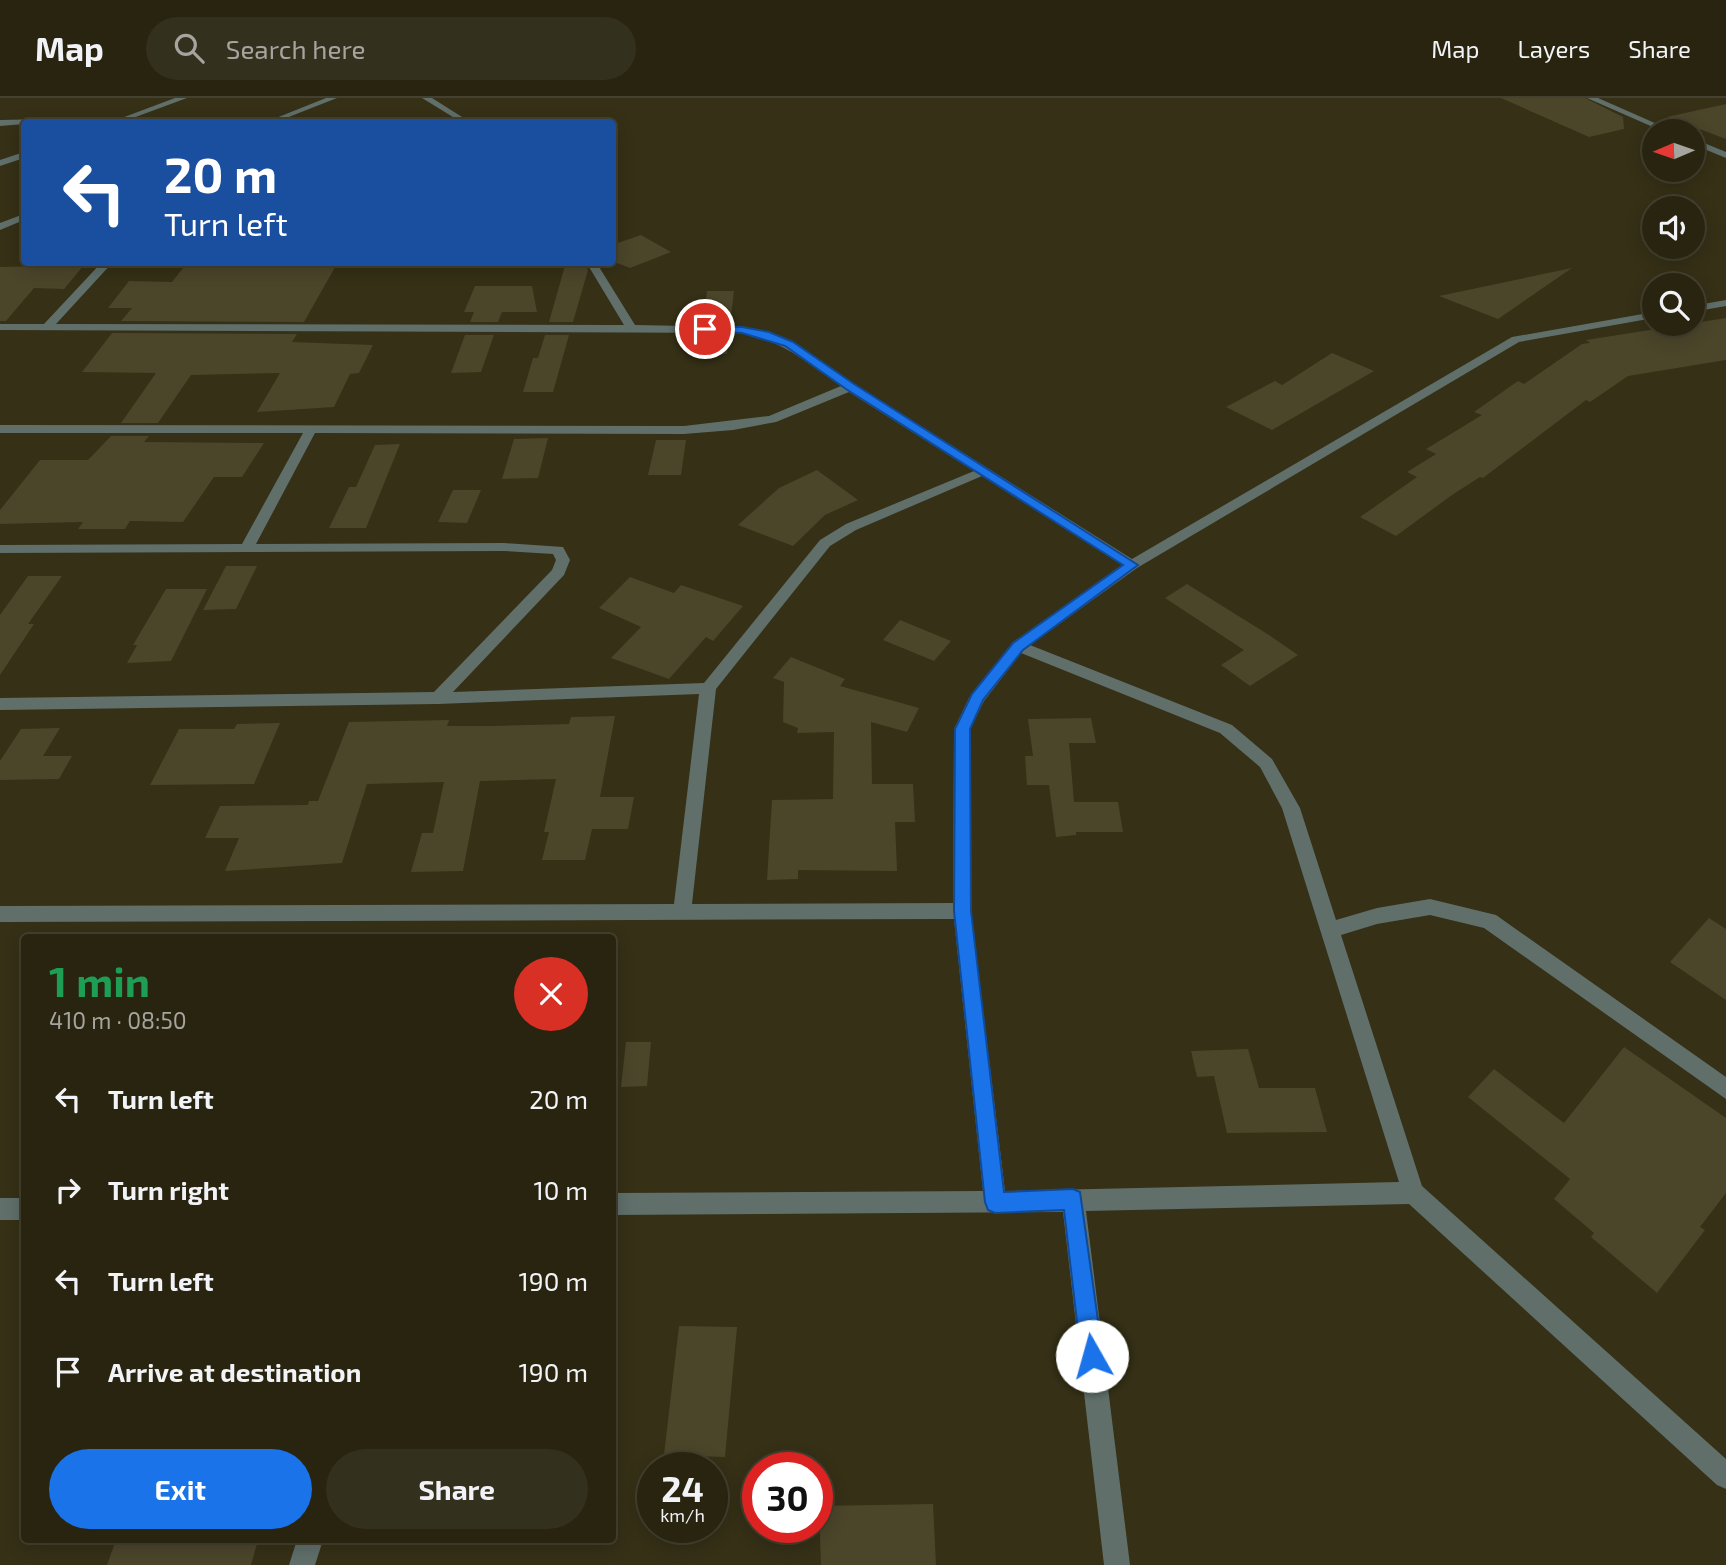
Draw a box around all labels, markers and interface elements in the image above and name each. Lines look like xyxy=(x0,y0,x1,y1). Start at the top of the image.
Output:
search box xyxy=(146,17,636,80)
text: Map xyxy=(35,28,104,68)
icon: search xyxy=(170,29,208,67)
text: Search here xyxy=(226,33,365,64)
text: Map xyxy=(1431,34,1479,63)
text: Layers xyxy=(1517,34,1590,63)
text: Share xyxy=(1628,34,1691,63)
north arrow xyxy=(1642,119,1704,182)
map controls xyxy=(1642,119,1705,336)
text: 20 m xyxy=(164,144,277,203)
icon: left xyxy=(49,147,140,238)
button: sound xyxy=(1642,196,1705,259)
text: Turn left xyxy=(164,204,288,242)
button: search xyxy=(1642,273,1705,336)
pin xyxy=(675,299,735,359)
icon: arrive xyxy=(686,310,724,348)
text: 1 min xyxy=(49,955,150,1005)
button: close xyxy=(514,957,588,1031)
text: 410 m · 08:50 xyxy=(49,1006,187,1034)
icon: left xyxy=(49,1080,87,1118)
text: Turn left xyxy=(108,1083,214,1114)
text: 20 m xyxy=(529,1083,588,1114)
icon: right xyxy=(49,1171,87,1209)
text: Turn right xyxy=(108,1174,229,1205)
text: 10 m xyxy=(533,1174,588,1205)
icon: left xyxy=(49,1262,87,1300)
text: Turn left xyxy=(108,1265,214,1296)
text: 190 m xyxy=(519,1265,588,1296)
position arrow xyxy=(1055,1319,1129,1393)
icon: arrive xyxy=(49,1353,87,1391)
text: Arrive at destination xyxy=(108,1356,361,1387)
text: 190 m xyxy=(519,1356,588,1387)
button: Exit xyxy=(49,1449,312,1529)
button: Share xyxy=(326,1449,588,1529)
speed limit sign: 30 xyxy=(742,1452,833,1543)
text: 24 xyxy=(661,1467,704,1509)
text: km/h xyxy=(660,1504,705,1526)

